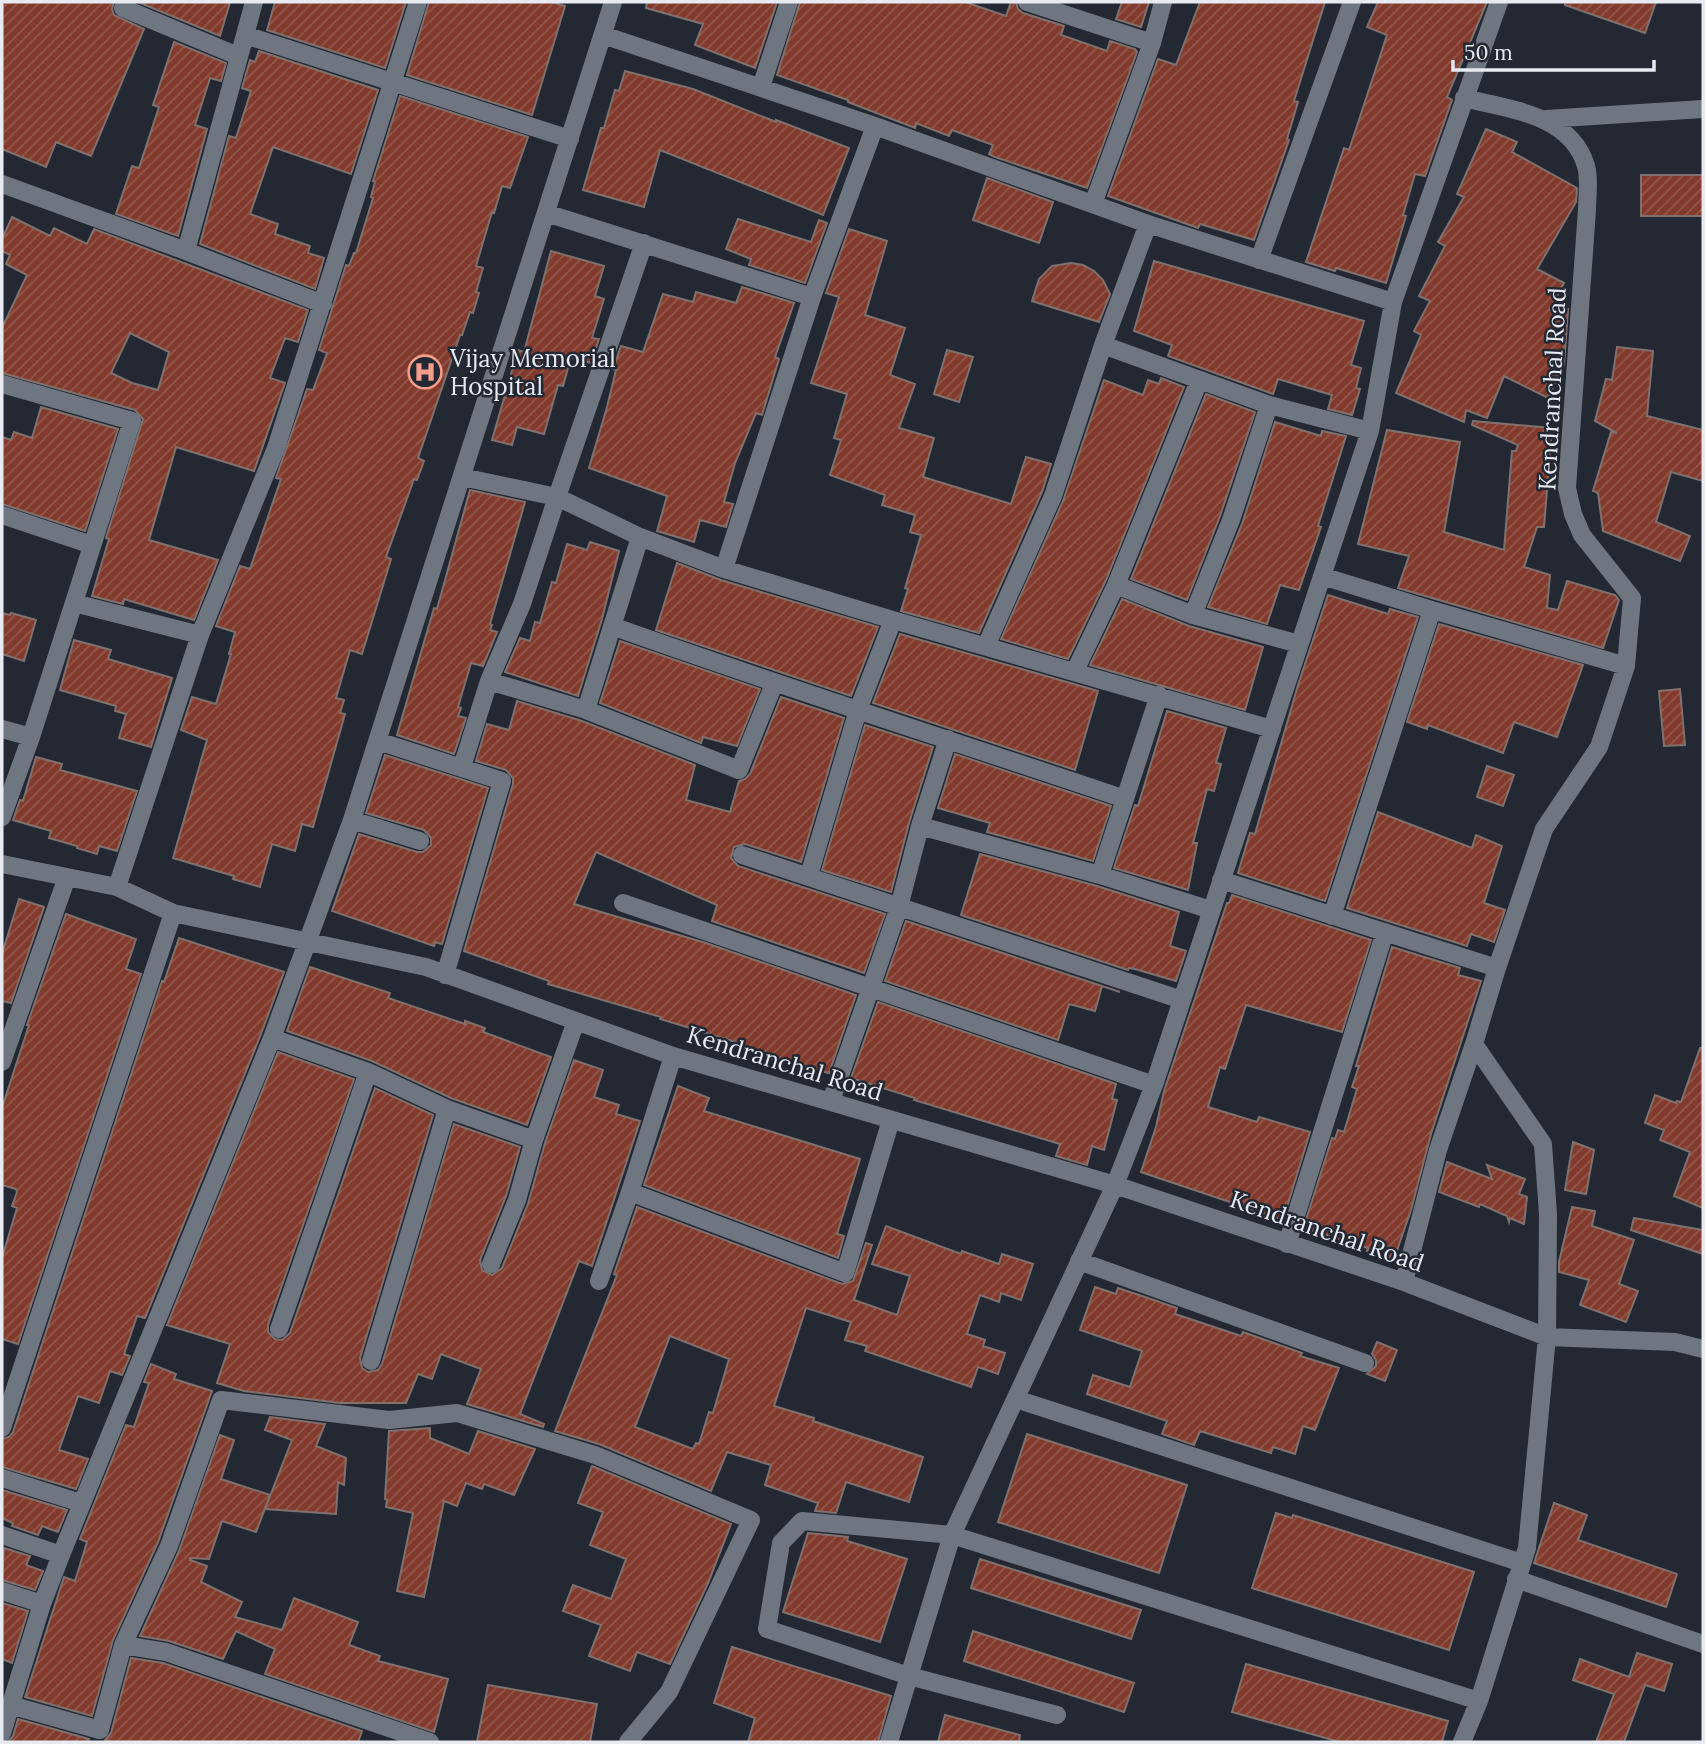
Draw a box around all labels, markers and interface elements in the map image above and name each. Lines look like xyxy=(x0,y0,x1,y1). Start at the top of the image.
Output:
scale bar xyxy=(1453,28,1654,72)
text: 50 m xyxy=(1464,39,1513,66)
street label: Kendranchal Road xyxy=(1531,287,1573,491)
place label: Vijay Memorial Hospital xyxy=(449,343,616,402)
hospital icon: Vijay Memorial Hospital xyxy=(406,353,444,391)
street label: Kendranchal Road xyxy=(683,1018,887,1108)
street label: Kendranchal Road xyxy=(1226,1183,1428,1279)

